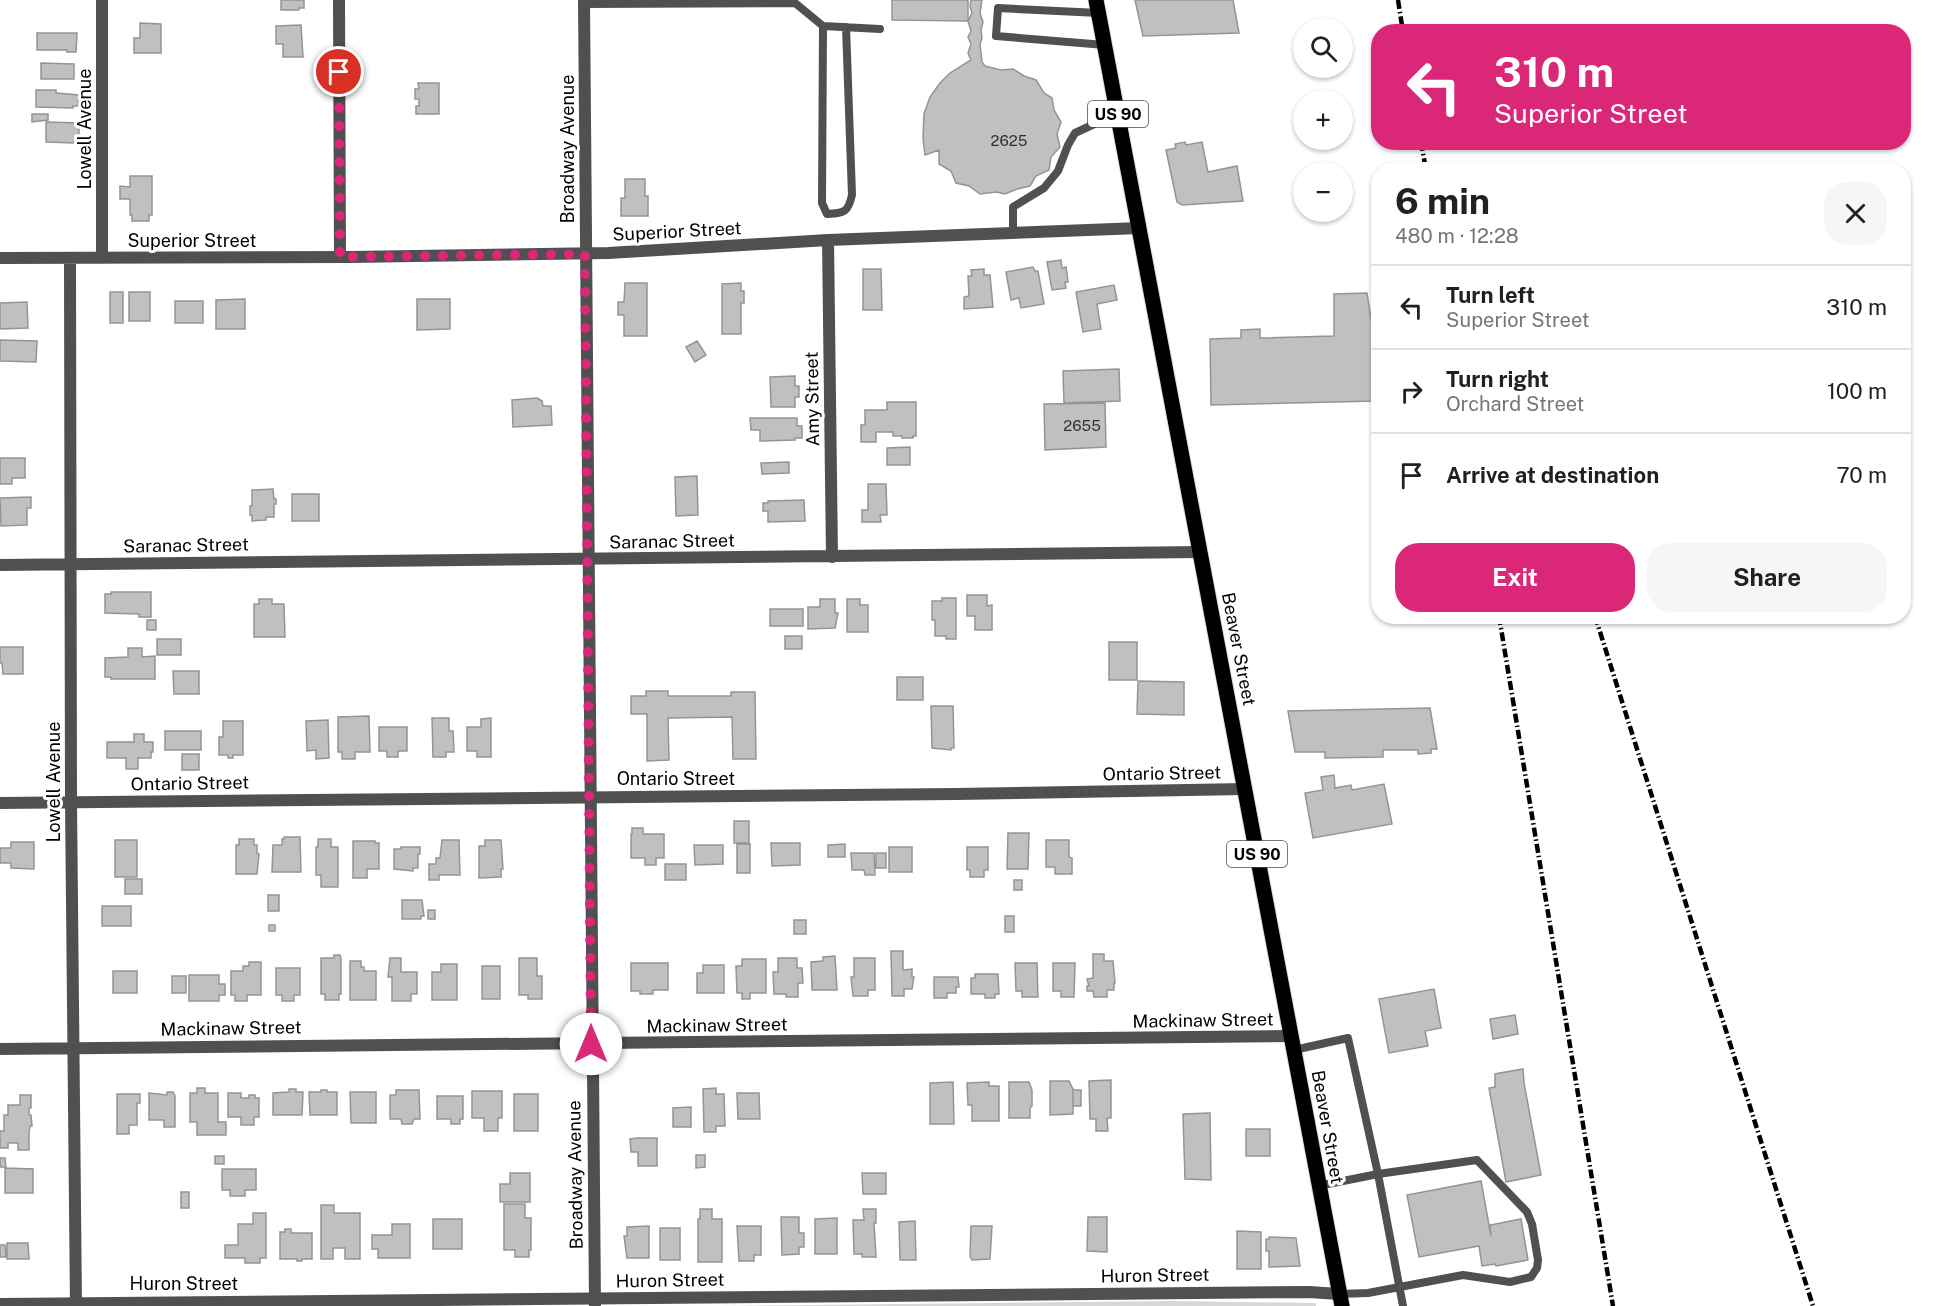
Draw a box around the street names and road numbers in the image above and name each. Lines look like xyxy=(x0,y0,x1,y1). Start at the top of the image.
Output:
street label: Lowell Avenue xyxy=(74,69,95,190)
street label: Broadway Avenue xyxy=(557,75,578,223)
road number: US 90 xyxy=(1088,101,1148,127)
street label: Superior Street xyxy=(612,217,742,245)
street label: Superior Street xyxy=(127,230,257,251)
street label: Amy Street xyxy=(801,352,823,446)
street label: Saranac Street xyxy=(609,529,735,553)
street label: Saranac Street xyxy=(123,533,249,557)
street label: Beaver Street xyxy=(1218,591,1260,707)
street label: Lowell Avenue xyxy=(43,722,64,843)
street label: Ontario Street xyxy=(1103,761,1221,785)
street label: Ontario Street xyxy=(617,768,735,789)
street label: Ontario Street xyxy=(131,771,249,795)
road number: US 90 xyxy=(1227,841,1287,867)
street label: Mackinaw Street xyxy=(1132,1008,1274,1032)
street label: Mackinaw Street xyxy=(646,1013,788,1037)
street label: Mackinaw Street xyxy=(160,1016,302,1040)
street label: Beaver Street xyxy=(1308,1069,1348,1185)
street label: Broadway Avenue xyxy=(563,1100,587,1250)
street label: Huron Street xyxy=(1100,1264,1210,1286)
street label: Huron Street xyxy=(615,1269,725,1291)
street label: Huron Street xyxy=(130,1273,238,1294)

